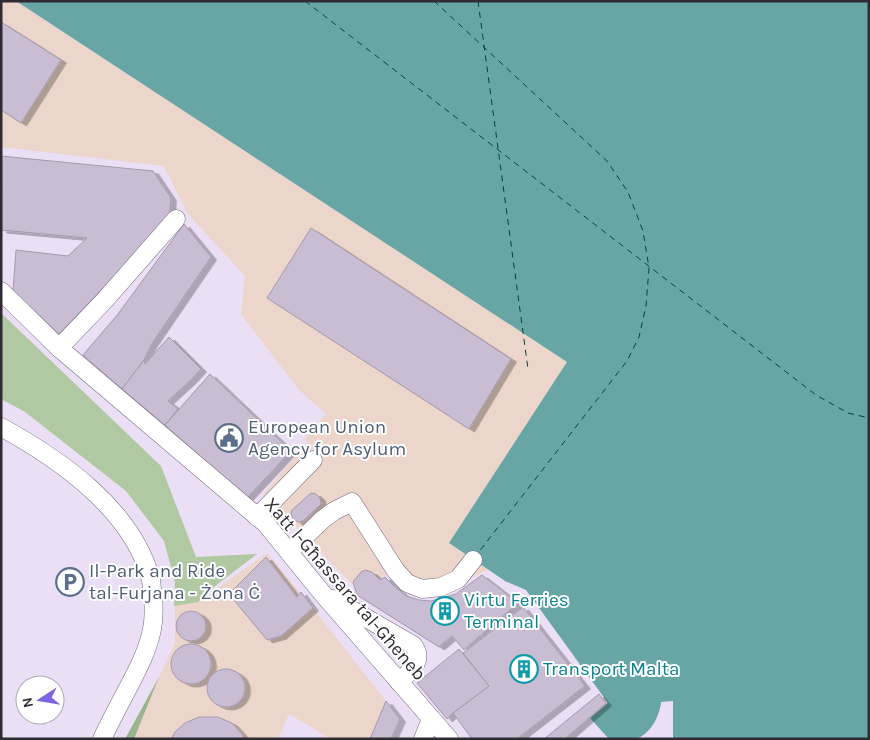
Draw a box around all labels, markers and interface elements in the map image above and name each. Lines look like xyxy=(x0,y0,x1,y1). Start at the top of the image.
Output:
place label: European Union Agency for Asylum xyxy=(248,416,406,460)
public building icon: European Union Agency for Asylum xyxy=(214,423,244,453)
street label: Xatt l-Għassara tal-Għeneb xyxy=(260,493,430,685)
place label: Il-Park and Ride tal-Furjana - Żona Ċ xyxy=(89,560,260,604)
parking icon: Il-Park and Ride tal-Furjana - Żona Ċ xyxy=(55,567,85,597)
place label: Virtu Ferries Terminal xyxy=(464,589,569,633)
building icon: Virtu Ferries Terminal xyxy=(430,596,460,626)
building icon: Transport Malta xyxy=(509,654,539,684)
place label: Transport Malta xyxy=(543,658,679,680)
north arrow xyxy=(15,675,65,725)
text: N xyxy=(18,696,37,709)

